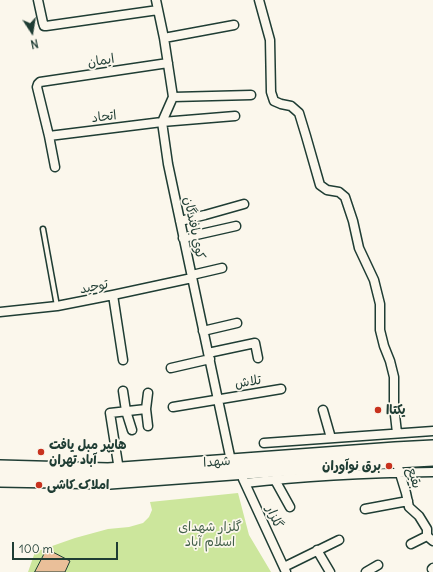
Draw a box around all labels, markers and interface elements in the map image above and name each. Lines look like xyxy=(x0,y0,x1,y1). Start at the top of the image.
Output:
north arrow xyxy=(12,12,52,52)
text: N xyxy=(29,36,40,51)
street label: ایمان xyxy=(86,51,116,71)
street label: اتحاد xyxy=(91,108,117,126)
street label: کوی بافندگان xyxy=(180,195,208,261)
street label: توحید xyxy=(78,277,110,297)
street label: تلاش xyxy=(234,372,262,392)
place label: یکتاا xyxy=(386,402,406,418)
marker: یکتاا xyxy=(373,405,383,415)
place label: هایپر مبل یافت آباد تهران xyxy=(49,437,127,468)
marker: هایپر مبل یافت آباد تهران xyxy=(36,447,46,457)
street label: شهدا xyxy=(203,453,231,471)
place label: برق نوآوران xyxy=(322,458,381,474)
marker: برق نوآوران xyxy=(384,461,394,471)
street label: بقیع xyxy=(404,466,424,490)
place label: املاک کاشی xyxy=(47,477,109,493)
marker: املاک کاشی xyxy=(34,480,44,490)
street label: گلزار xyxy=(262,503,286,531)
park label: گلزار شهدای اسلام آباد xyxy=(178,519,242,550)
scale bar xyxy=(14,534,120,560)
text: 100 m xyxy=(19,541,53,556)

